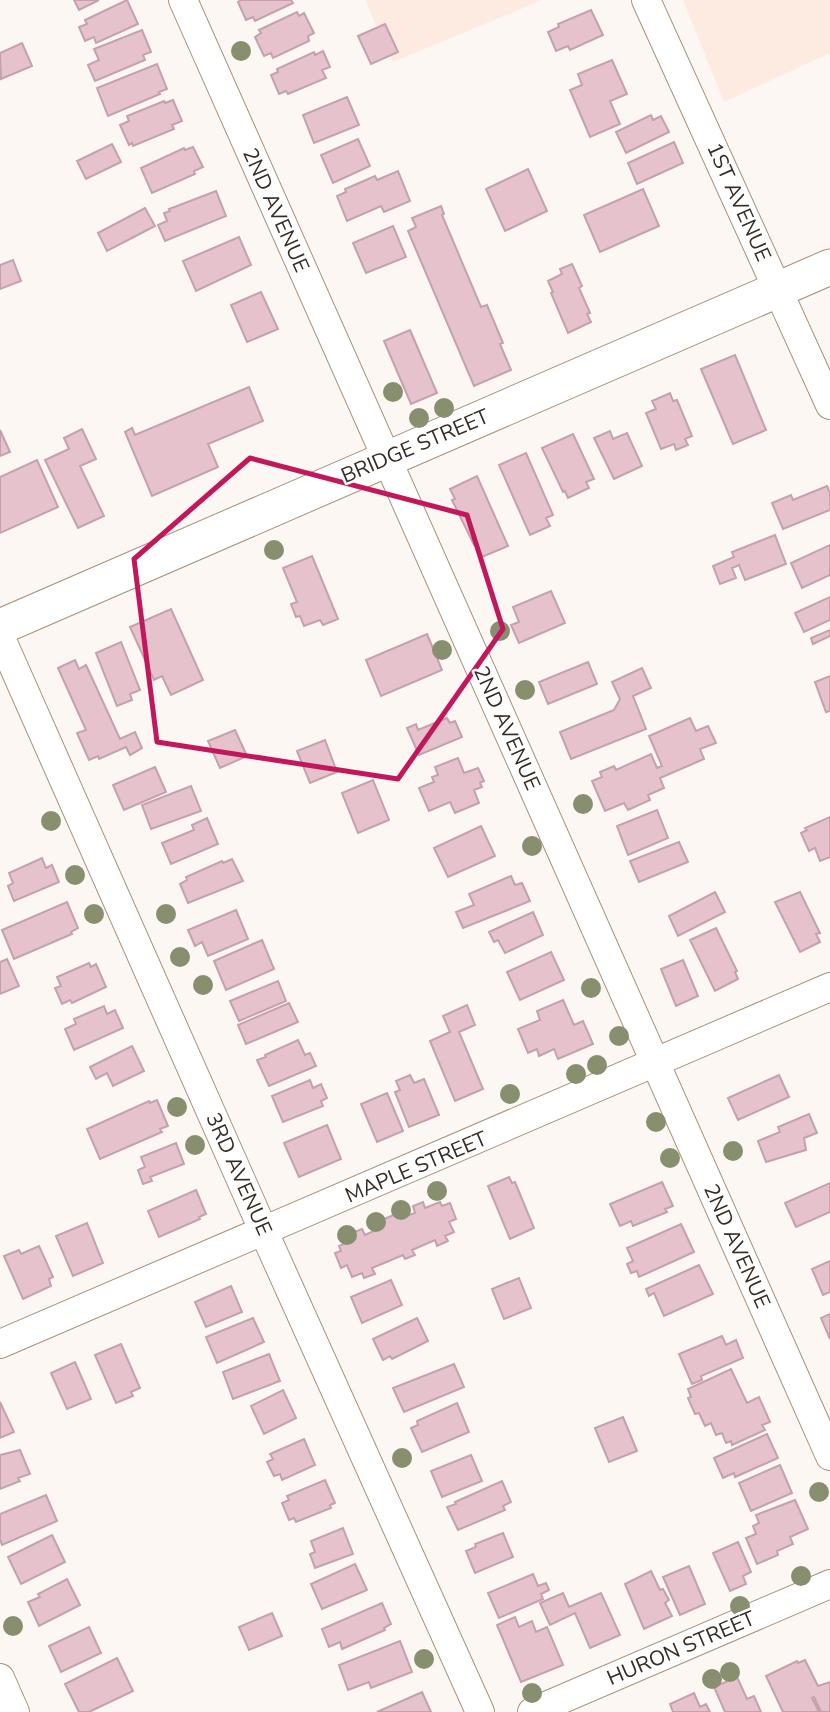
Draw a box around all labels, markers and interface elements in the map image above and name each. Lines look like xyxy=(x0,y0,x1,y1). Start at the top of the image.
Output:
street label: 1ST AVENUE xyxy=(700,138,778,266)
street label: 2ND AVENUE xyxy=(236,144,316,276)
street label: BRIDGE STREET xyxy=(337,402,494,490)
street label: 2ND AVENUE xyxy=(467,662,547,794)
street label: 3RD AVENUE xyxy=(199,1108,279,1240)
street label: MAPLE STREET xyxy=(341,1124,492,1210)
street label: 2ND AVENUE xyxy=(697,1180,777,1312)
street label: HURON STREET xyxy=(603,1604,760,1692)

